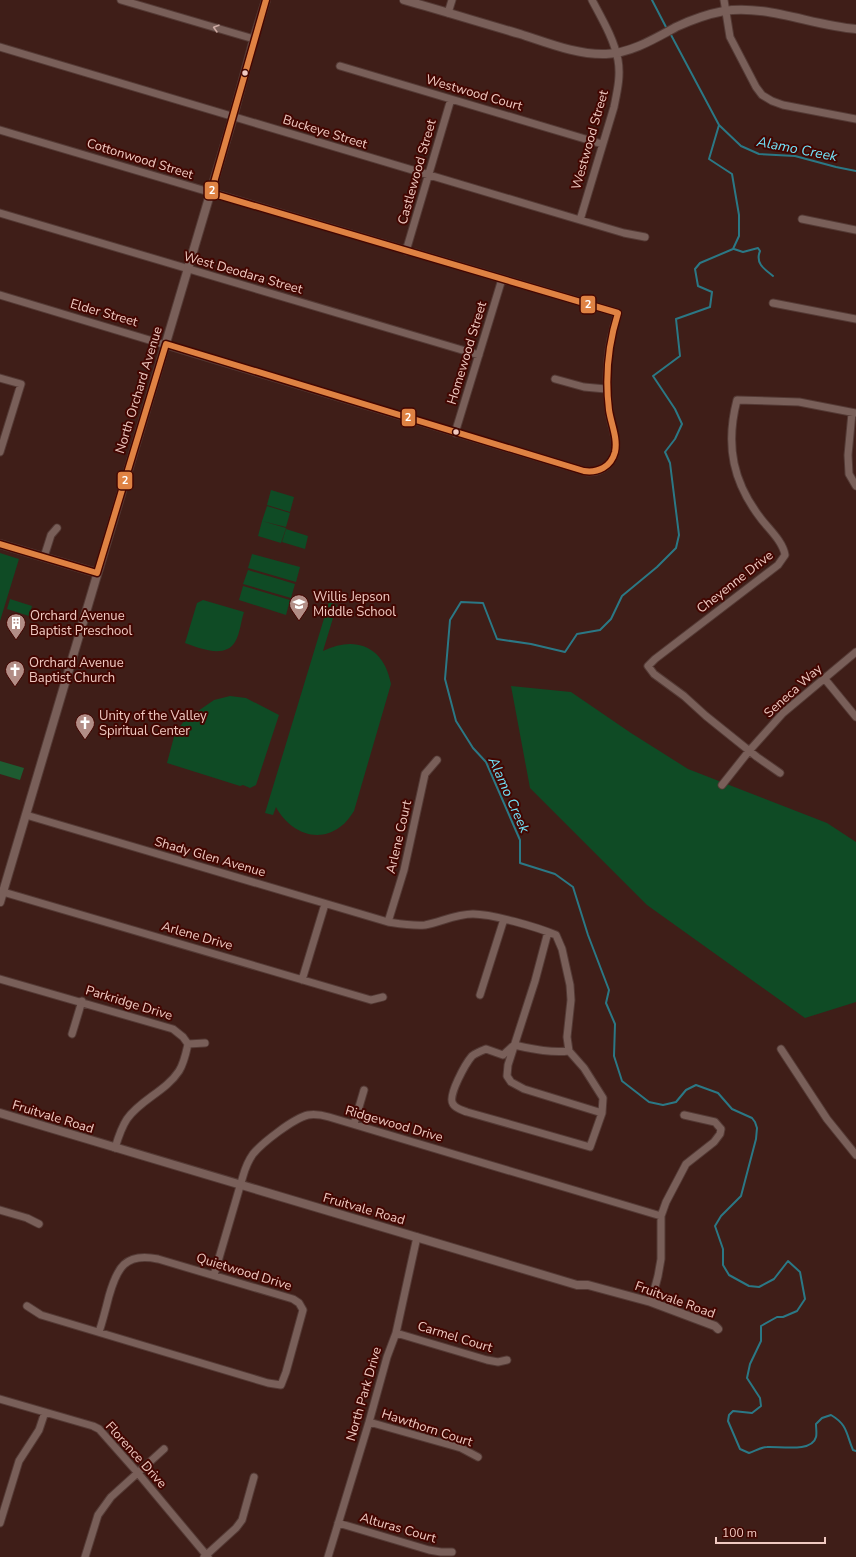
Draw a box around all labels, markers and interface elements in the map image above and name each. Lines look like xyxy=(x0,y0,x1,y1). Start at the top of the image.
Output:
one-way arrow xyxy=(213,24,220,33)
unlabelled marker xyxy=(240,68,250,78)
street label: Westwood Court xyxy=(424,71,525,116)
street label: Westwood Street xyxy=(567,88,613,192)
street label: Buckeye Street xyxy=(280,111,370,154)
street label: Castlewood Street xyxy=(393,117,441,227)
water label: Alamo Creek xyxy=(754,132,840,166)
street label: Cottonwood Street xyxy=(85,134,196,184)
line badge: 2 xyxy=(204,181,219,200)
text: 2 xyxy=(209,183,216,198)
street label: West Deodara Street xyxy=(181,247,305,299)
street label: Elder Street xyxy=(68,295,140,331)
line badge: 2 xyxy=(580,295,596,314)
text: 2 xyxy=(585,297,592,312)
street label: Homewood Street xyxy=(443,299,491,407)
street label: North Orchard Avenue xyxy=(111,324,167,456)
line badge: 2 xyxy=(401,408,416,427)
text: 2 xyxy=(405,410,412,425)
unlabelled marker xyxy=(451,427,461,437)
line badge: 2 xyxy=(117,471,133,490)
text: 2 xyxy=(122,473,129,488)
street label: Cheyenne Drive xyxy=(693,546,777,618)
place label: Willis Jepson Middle School xyxy=(313,588,396,621)
school or university icon: Willis Jepson Middle School xyxy=(288,593,310,621)
place label: Orchard Avenue Baptist Preschool xyxy=(30,607,133,640)
building icon: Orchard Avenue Baptist Preschool xyxy=(5,612,27,640)
place label: Orchard Avenue Baptist Church xyxy=(29,654,124,687)
church icon: Orchard Avenue Baptist Church xyxy=(4,659,26,687)
street label: Seneca Way xyxy=(760,660,826,722)
place label: Unity of the Valley Spiritual Center xyxy=(99,707,207,740)
church icon: Unity of the Valley Spiritual Center xyxy=(74,712,96,740)
water label: Alamo Creek xyxy=(483,753,535,837)
street label: Arlene Court xyxy=(382,798,416,875)
street label: Shady Glen Avenue xyxy=(152,833,268,882)
street label: Arlene Drive xyxy=(159,917,235,955)
street label: Parkridge Drive xyxy=(83,981,175,1025)
street label: Fruitvale Road xyxy=(10,1096,96,1138)
street label: Ridgewood Drive xyxy=(343,1101,445,1147)
street label: Fruitvale Road xyxy=(321,1189,407,1229)
street label: Quietwood Drive xyxy=(194,1249,294,1295)
street label: Fruitvale Road xyxy=(632,1277,718,1323)
street label: Carmel Court xyxy=(415,1317,495,1357)
street label: North Park Drive xyxy=(342,1345,386,1443)
street label: Hawthorn Court xyxy=(379,1405,475,1451)
street label: Florence Drive xyxy=(101,1418,171,1492)
street label: Alturas Court xyxy=(358,1509,439,1548)
scale bar xyxy=(716,1519,825,1545)
text: 100 m xyxy=(722,1525,757,1541)

